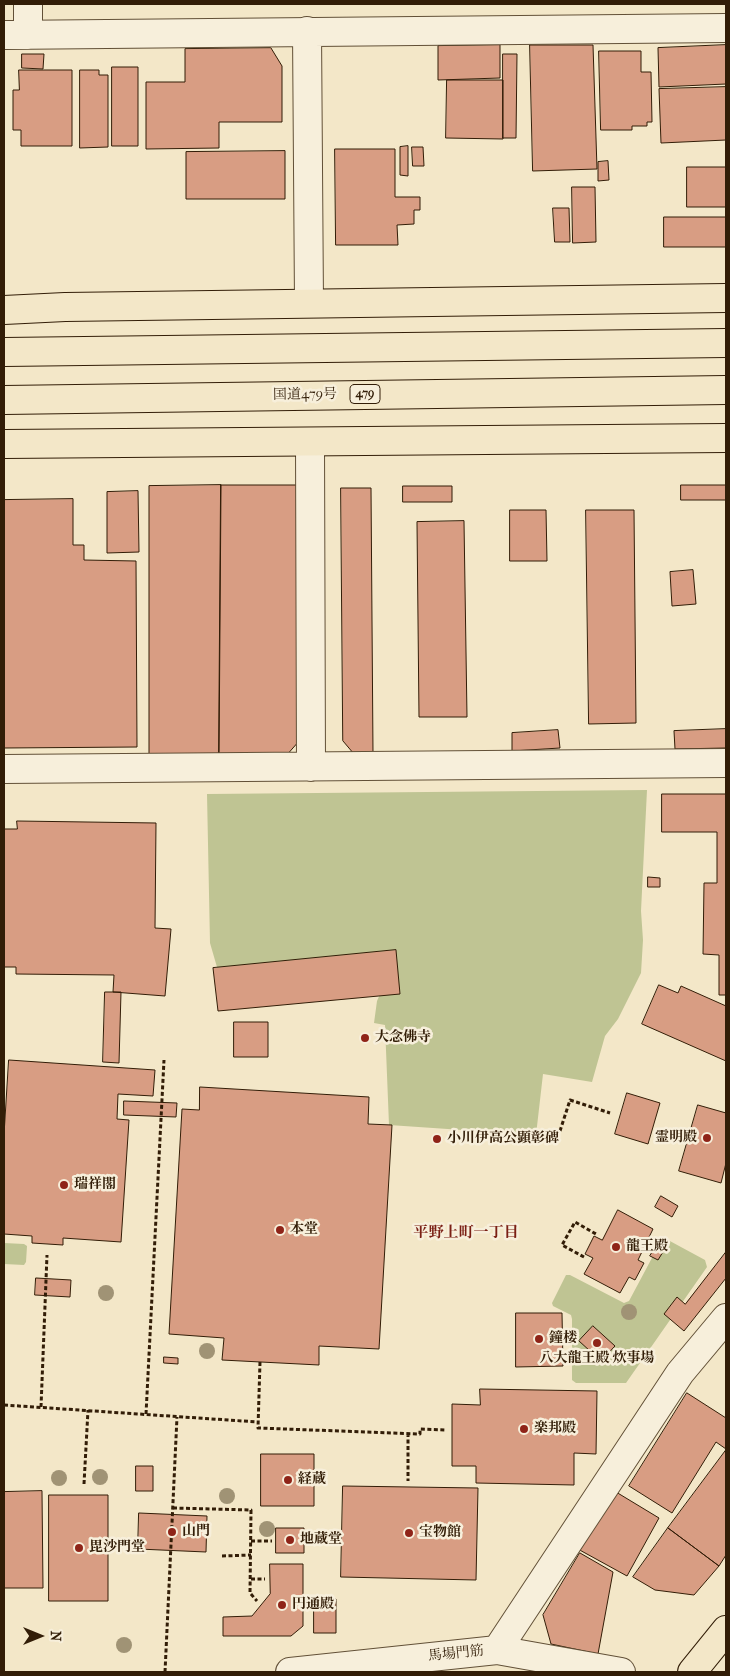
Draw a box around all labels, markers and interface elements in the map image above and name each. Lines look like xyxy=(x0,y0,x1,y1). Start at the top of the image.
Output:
road number: 479 xyxy=(350,384,380,404)
street label: 国道479号 xyxy=(273,386,337,404)
place label: 大念佛寺 xyxy=(375,1030,431,1046)
marker: 大念佛寺 xyxy=(359,1032,371,1044)
place label: 霊明殿 xyxy=(655,1130,697,1146)
place label: 小川伊高公顕彰碑 xyxy=(447,1131,559,1147)
marker: 霊明殿 xyxy=(701,1132,713,1144)
marker: 小川伊高公顕彰碑 xyxy=(431,1133,443,1145)
place label: 瑞祥閣 xyxy=(74,1177,116,1193)
marker: 瑞祥閣 xyxy=(58,1179,70,1191)
place label: 本堂 xyxy=(290,1222,318,1238)
marker: 本堂 xyxy=(274,1224,286,1236)
district label: 平野上町一丁目 xyxy=(414,1224,518,1242)
place label: 龍王殿 xyxy=(626,1239,668,1255)
marker: 龍王殿 xyxy=(610,1241,622,1253)
place label: 鐘楼 xyxy=(549,1331,577,1347)
marker: 鐘楼 xyxy=(533,1333,545,1345)
marker: 八大龍王殿 炊事場 xyxy=(591,1337,603,1349)
place label: 八大龍王殿 炊事場 xyxy=(539,1351,655,1367)
place label: 楽邦殿 xyxy=(534,1421,576,1437)
marker: 楽邦殿 xyxy=(518,1423,530,1435)
place label: 経蔵 xyxy=(298,1472,326,1488)
marker: 経蔵 xyxy=(282,1474,294,1486)
place label: 山門 xyxy=(182,1524,210,1540)
place label: 宝物館 xyxy=(419,1525,461,1541)
marker: 山門 xyxy=(166,1526,178,1538)
marker: 宝物館 xyxy=(403,1527,415,1539)
place label: 地蔵堂 xyxy=(300,1532,342,1548)
marker: 地蔵堂 xyxy=(284,1534,296,1546)
place label: 毘沙門堂 xyxy=(89,1540,145,1556)
marker: 毘沙門堂 xyxy=(73,1542,85,1554)
place label: 円通殿 xyxy=(292,1597,334,1613)
marker: 円通殿 xyxy=(276,1599,288,1611)
north arrow xyxy=(15,1611,65,1661)
text: N xyxy=(47,1631,64,1641)
street label: 馬場門筋 xyxy=(427,1643,485,1665)

